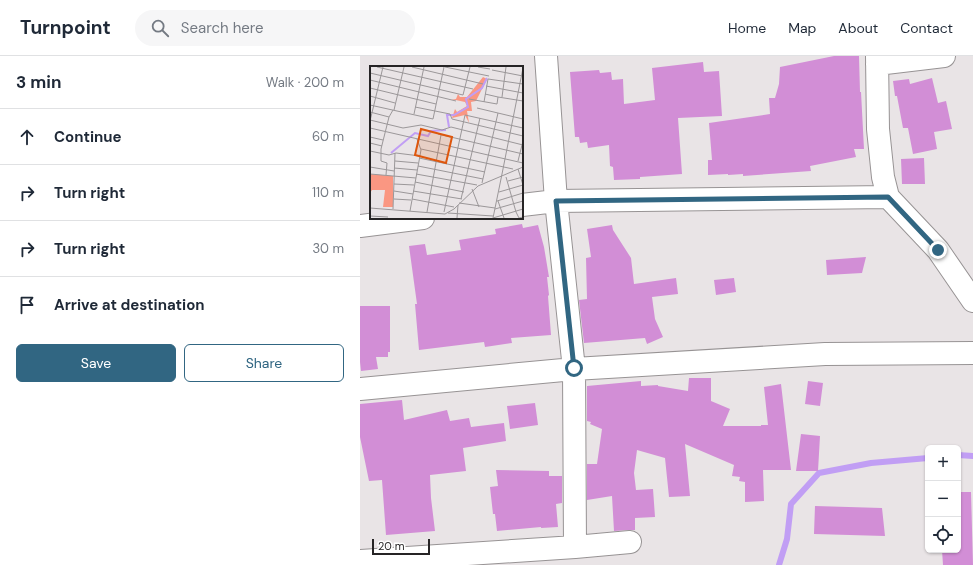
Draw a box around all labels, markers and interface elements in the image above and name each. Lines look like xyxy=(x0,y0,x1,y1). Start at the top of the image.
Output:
search box xyxy=(135,10,415,46)
text: Turnpoint xyxy=(20,15,111,40)
icon: search xyxy=(149,17,171,39)
text: Search here xyxy=(181,18,264,38)
text: Home xyxy=(728,19,766,37)
text: Map xyxy=(788,19,816,37)
text: About xyxy=(838,19,878,37)
text: Contact xyxy=(900,19,953,37)
inset map xyxy=(370,66,523,219)
text: 3 min xyxy=(16,71,61,93)
text: Walk · 200 m xyxy=(266,74,344,91)
icon: ahead xyxy=(16,126,38,148)
text: Continue xyxy=(54,127,122,147)
text: 60 m xyxy=(312,128,344,145)
icon: right xyxy=(16,182,38,204)
text: Turn right xyxy=(54,183,125,203)
text: 110 m xyxy=(312,184,344,201)
icon: right xyxy=(16,238,38,260)
text: Turn right xyxy=(54,239,125,259)
text: 30 m xyxy=(312,240,344,257)
route end xyxy=(929,241,947,259)
icon: arrive xyxy=(16,294,38,316)
text: Arrive at destination xyxy=(54,295,205,315)
button: Save xyxy=(16,344,176,382)
button: Share xyxy=(184,344,344,382)
route start xyxy=(565,359,583,377)
map controls xyxy=(925,445,961,553)
button: + xyxy=(925,445,961,481)
button: − xyxy=(925,481,961,517)
button: locate xyxy=(925,517,961,553)
scale bar xyxy=(372,537,430,556)
text: 20 m xyxy=(378,539,404,553)

